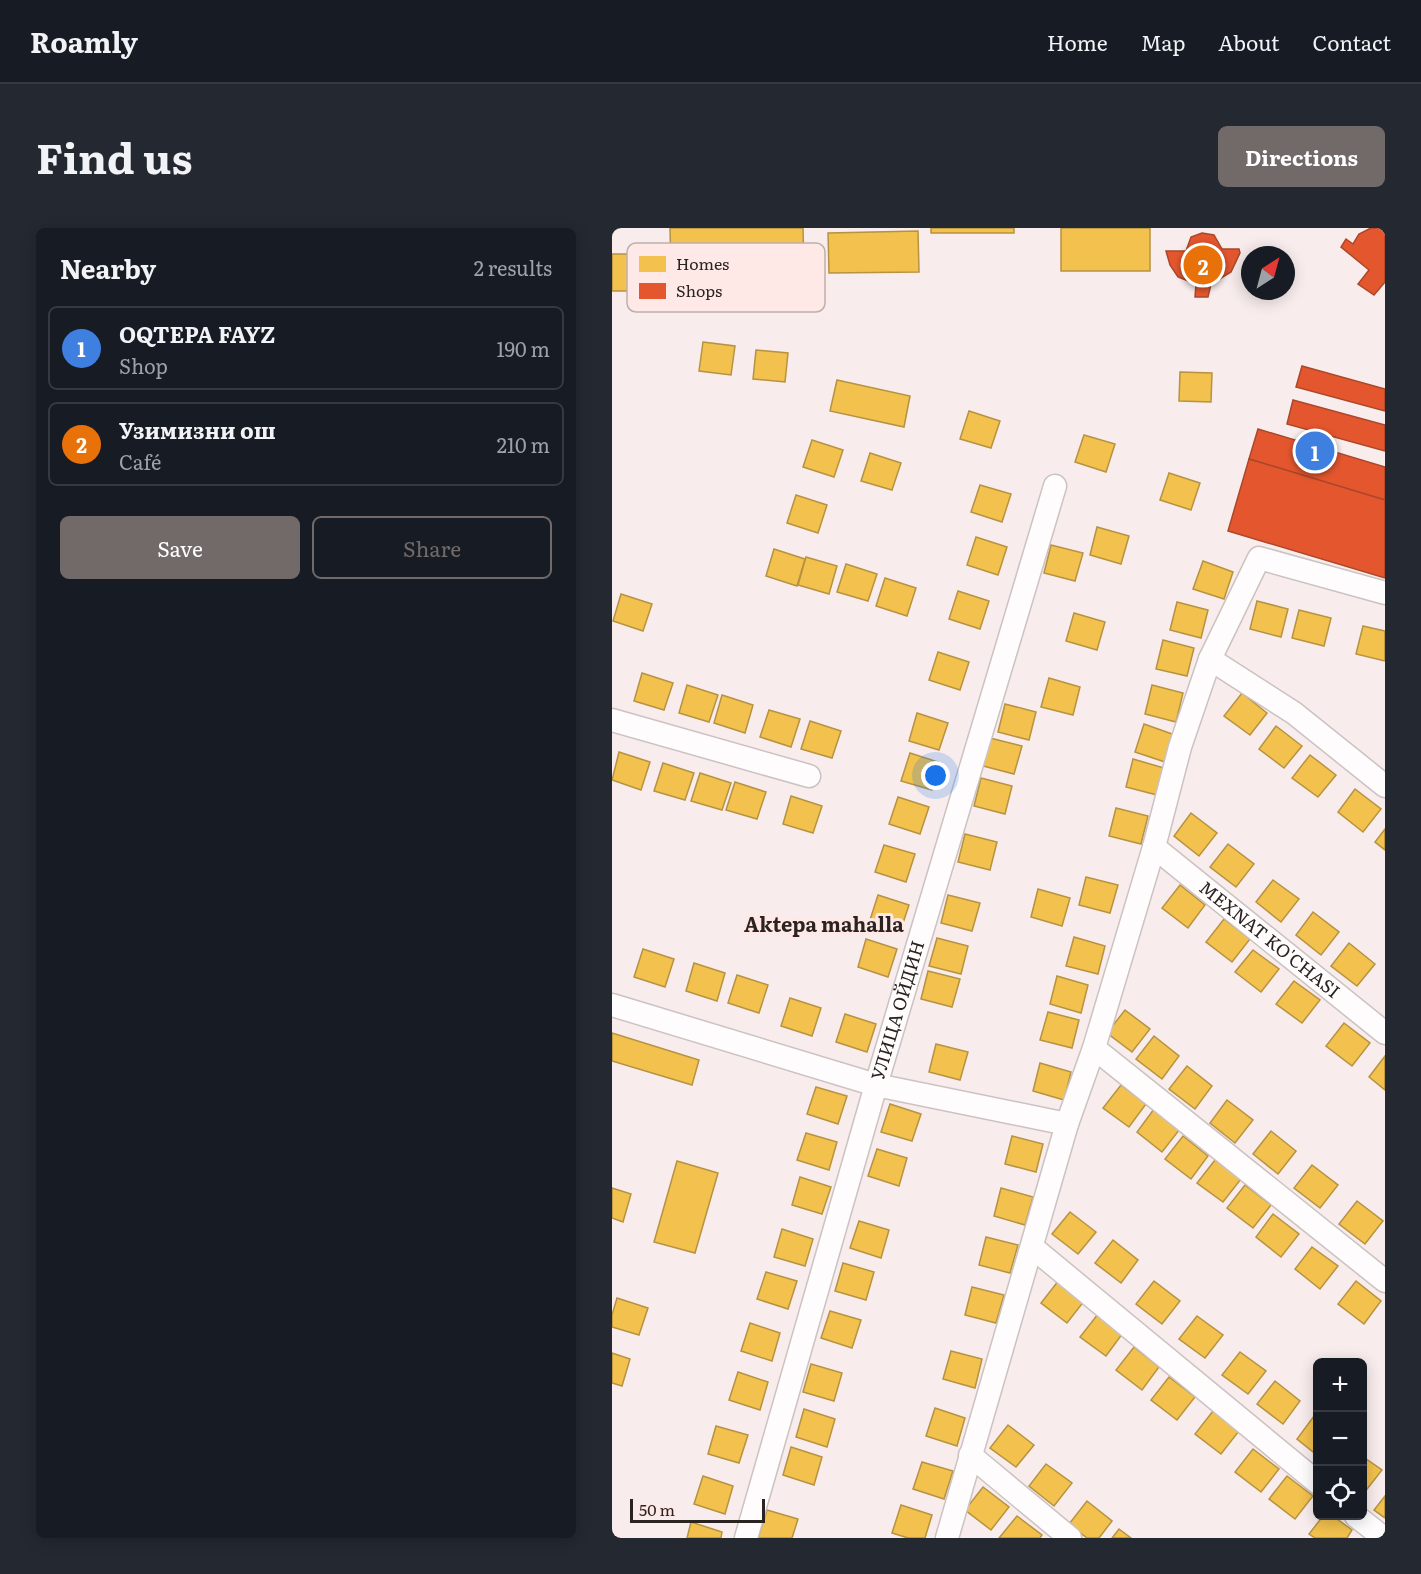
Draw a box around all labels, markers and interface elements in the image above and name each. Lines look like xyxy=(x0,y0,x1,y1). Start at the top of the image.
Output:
text: Roamly xyxy=(30,20,138,62)
text: Home xyxy=(1047,26,1108,57)
text: Map xyxy=(1141,26,1185,57)
text: About xyxy=(1218,26,1280,57)
text: Contact xyxy=(1313,26,1391,57)
text: Find us xyxy=(36,125,193,187)
button: Directions xyxy=(1218,126,1385,187)
legend xyxy=(627,243,825,312)
pin: 2 xyxy=(1184,243,1222,288)
north arrow xyxy=(1241,246,1295,300)
text: Nearby xyxy=(60,248,156,287)
text: Homes xyxy=(676,251,729,275)
text: 2 results xyxy=(474,252,552,282)
text: Shops xyxy=(676,278,722,302)
text: OQTEPA FAYZ xyxy=(119,317,275,350)
text: 1 xyxy=(77,333,86,363)
text: 190 m xyxy=(496,333,550,363)
text: Shop xyxy=(119,350,168,380)
text: Узимизни ош xyxy=(119,413,276,446)
pin: 1 xyxy=(1296,428,1334,474)
text: 2 xyxy=(76,429,87,459)
text: 210 m xyxy=(497,429,550,459)
text: Café xyxy=(119,446,161,476)
button: Save xyxy=(60,516,300,579)
button: Share xyxy=(312,516,552,579)
your location xyxy=(921,761,950,790)
street label: MEXNAT KO'CHASI xyxy=(1194,874,1346,1004)
district label: Aktepa mahalla xyxy=(744,908,904,938)
street label: УЛИЦА ОЙДИН xyxy=(863,937,930,1083)
map controls xyxy=(1313,1358,1367,1520)
button: + xyxy=(1313,1358,1367,1412)
button: − xyxy=(1313,1412,1367,1466)
button: locate xyxy=(1313,1466,1367,1520)
scale bar xyxy=(630,1496,765,1524)
text: 50 m xyxy=(639,1497,675,1521)

